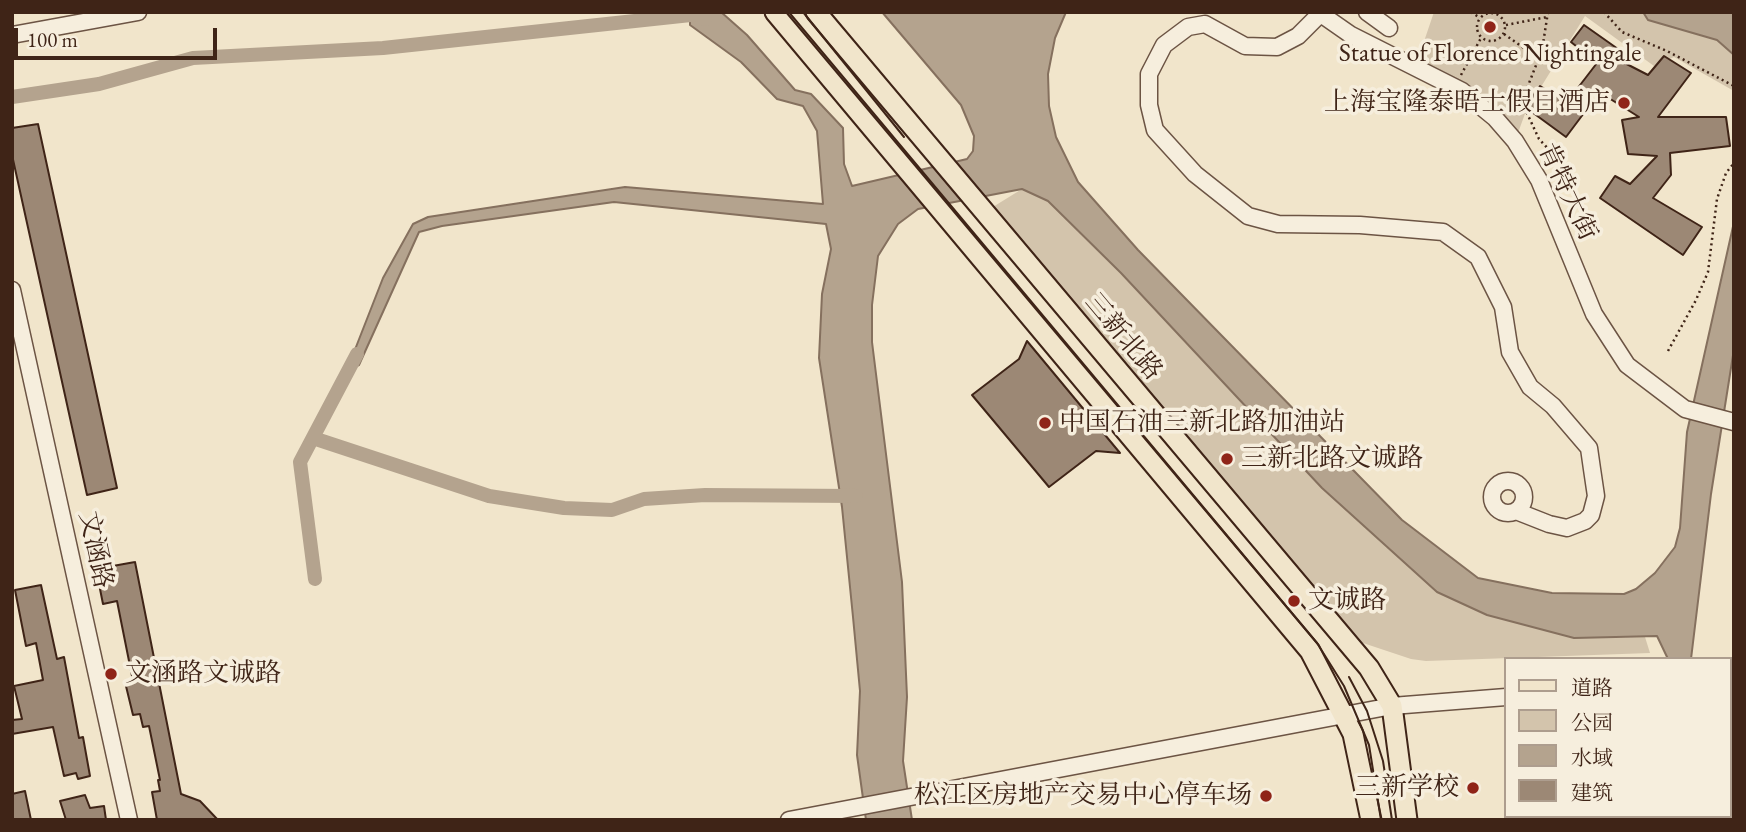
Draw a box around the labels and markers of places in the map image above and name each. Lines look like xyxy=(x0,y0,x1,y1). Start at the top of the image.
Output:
marker: Statue of Florence Nightingale xyxy=(1482,19,1498,35)
place label: Statue of Florence Nightingale xyxy=(1339,38,1641,70)
place label: 上海宝隆泰晤士假日酒店 xyxy=(1324,87,1610,119)
marker: 上海宝隆泰晤士假日酒店 xyxy=(1616,95,1632,111)
place label: 中国石油三新北路加油站 xyxy=(1059,407,1345,439)
marker: 中国石油三新北路加油站 xyxy=(1037,415,1053,431)
place label: 三新北路文诚路 xyxy=(1241,443,1423,475)
marker: 三新北路文诚路 xyxy=(1219,451,1235,467)
place label: 文诚路 xyxy=(1308,585,1386,617)
marker: 文诚路 xyxy=(1286,593,1302,609)
place label: 文涵路文诚路 xyxy=(125,658,281,690)
marker: 文涵路文诚路 xyxy=(103,666,119,682)
place label: 三新学校 xyxy=(1355,772,1459,804)
place label: 松江区房地产交易中心停车场 xyxy=(914,780,1252,812)
marker: 三新学校 xyxy=(1465,780,1481,796)
marker: 松江区房地产交易中心停车场 xyxy=(1258,788,1274,804)

